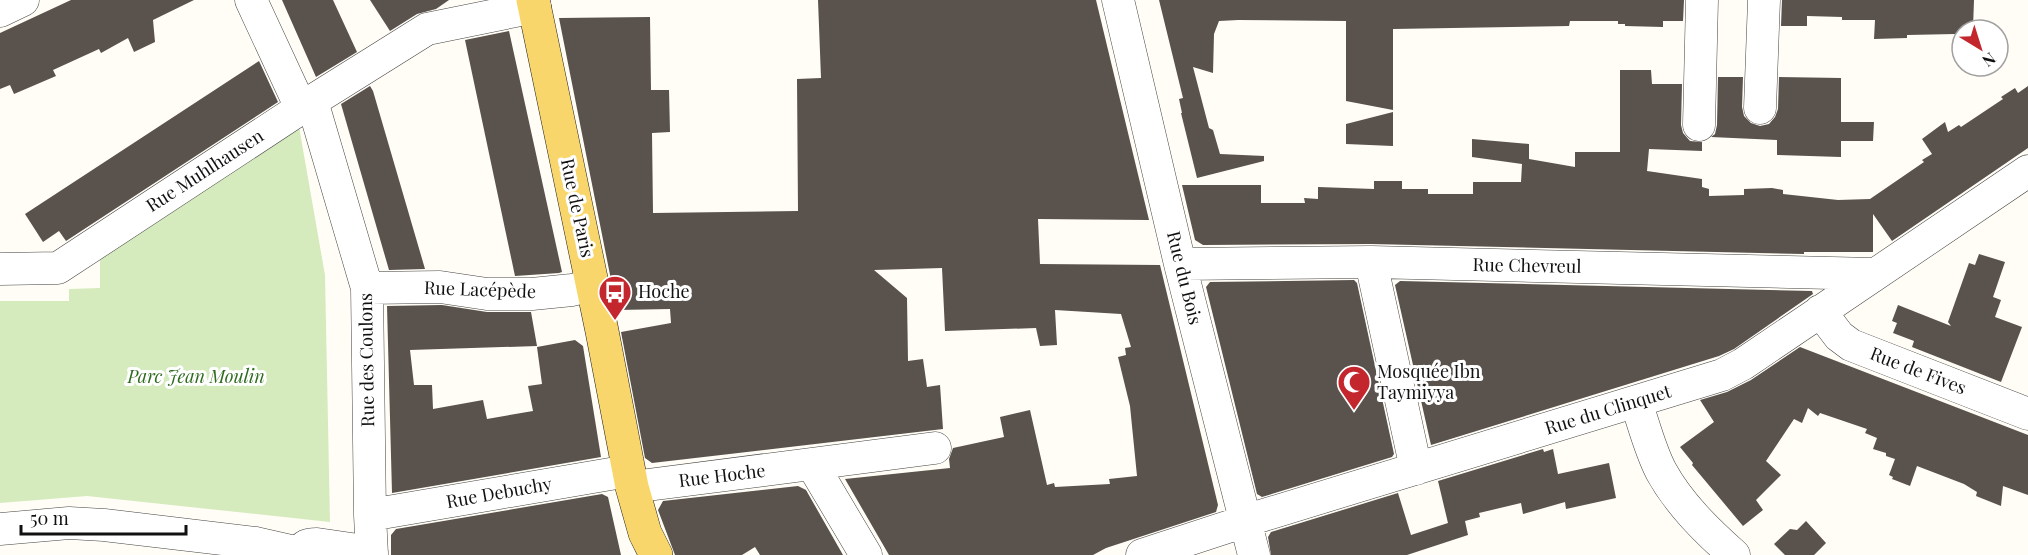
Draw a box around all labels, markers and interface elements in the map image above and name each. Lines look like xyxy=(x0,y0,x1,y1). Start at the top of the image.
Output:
north arrow xyxy=(1950,18,2010,78)
text: N xyxy=(1978,48,2001,72)
street label: Rue Muhlhausen xyxy=(141,123,268,217)
street label: Rue de Paris xyxy=(556,156,600,259)
street label: Rue du Bois xyxy=(1162,229,1208,327)
street label: Rue Chevreul xyxy=(1472,252,1582,278)
bus stop icon: Hoche xyxy=(597,274,633,321)
street label: Rue Lacépède xyxy=(424,275,537,303)
place label: Hoche xyxy=(638,279,690,303)
street label: Rue des Coulons xyxy=(353,293,379,427)
street label: Rue de Fives xyxy=(1867,341,1970,399)
place label: Mosquée Ibn Taymiyya xyxy=(1377,359,1481,404)
park label: Parc Jean Moulin xyxy=(126,364,265,388)
mosque icon: Mosquée Ibn Taymiyya xyxy=(1336,364,1372,411)
street label: Rue du Clinquet xyxy=(1542,378,1674,440)
street label: Rue Hoche xyxy=(677,458,767,492)
street label: Rue Debuchy xyxy=(444,471,553,513)
scale bar xyxy=(21,498,186,536)
text: 50 m xyxy=(30,506,69,530)

